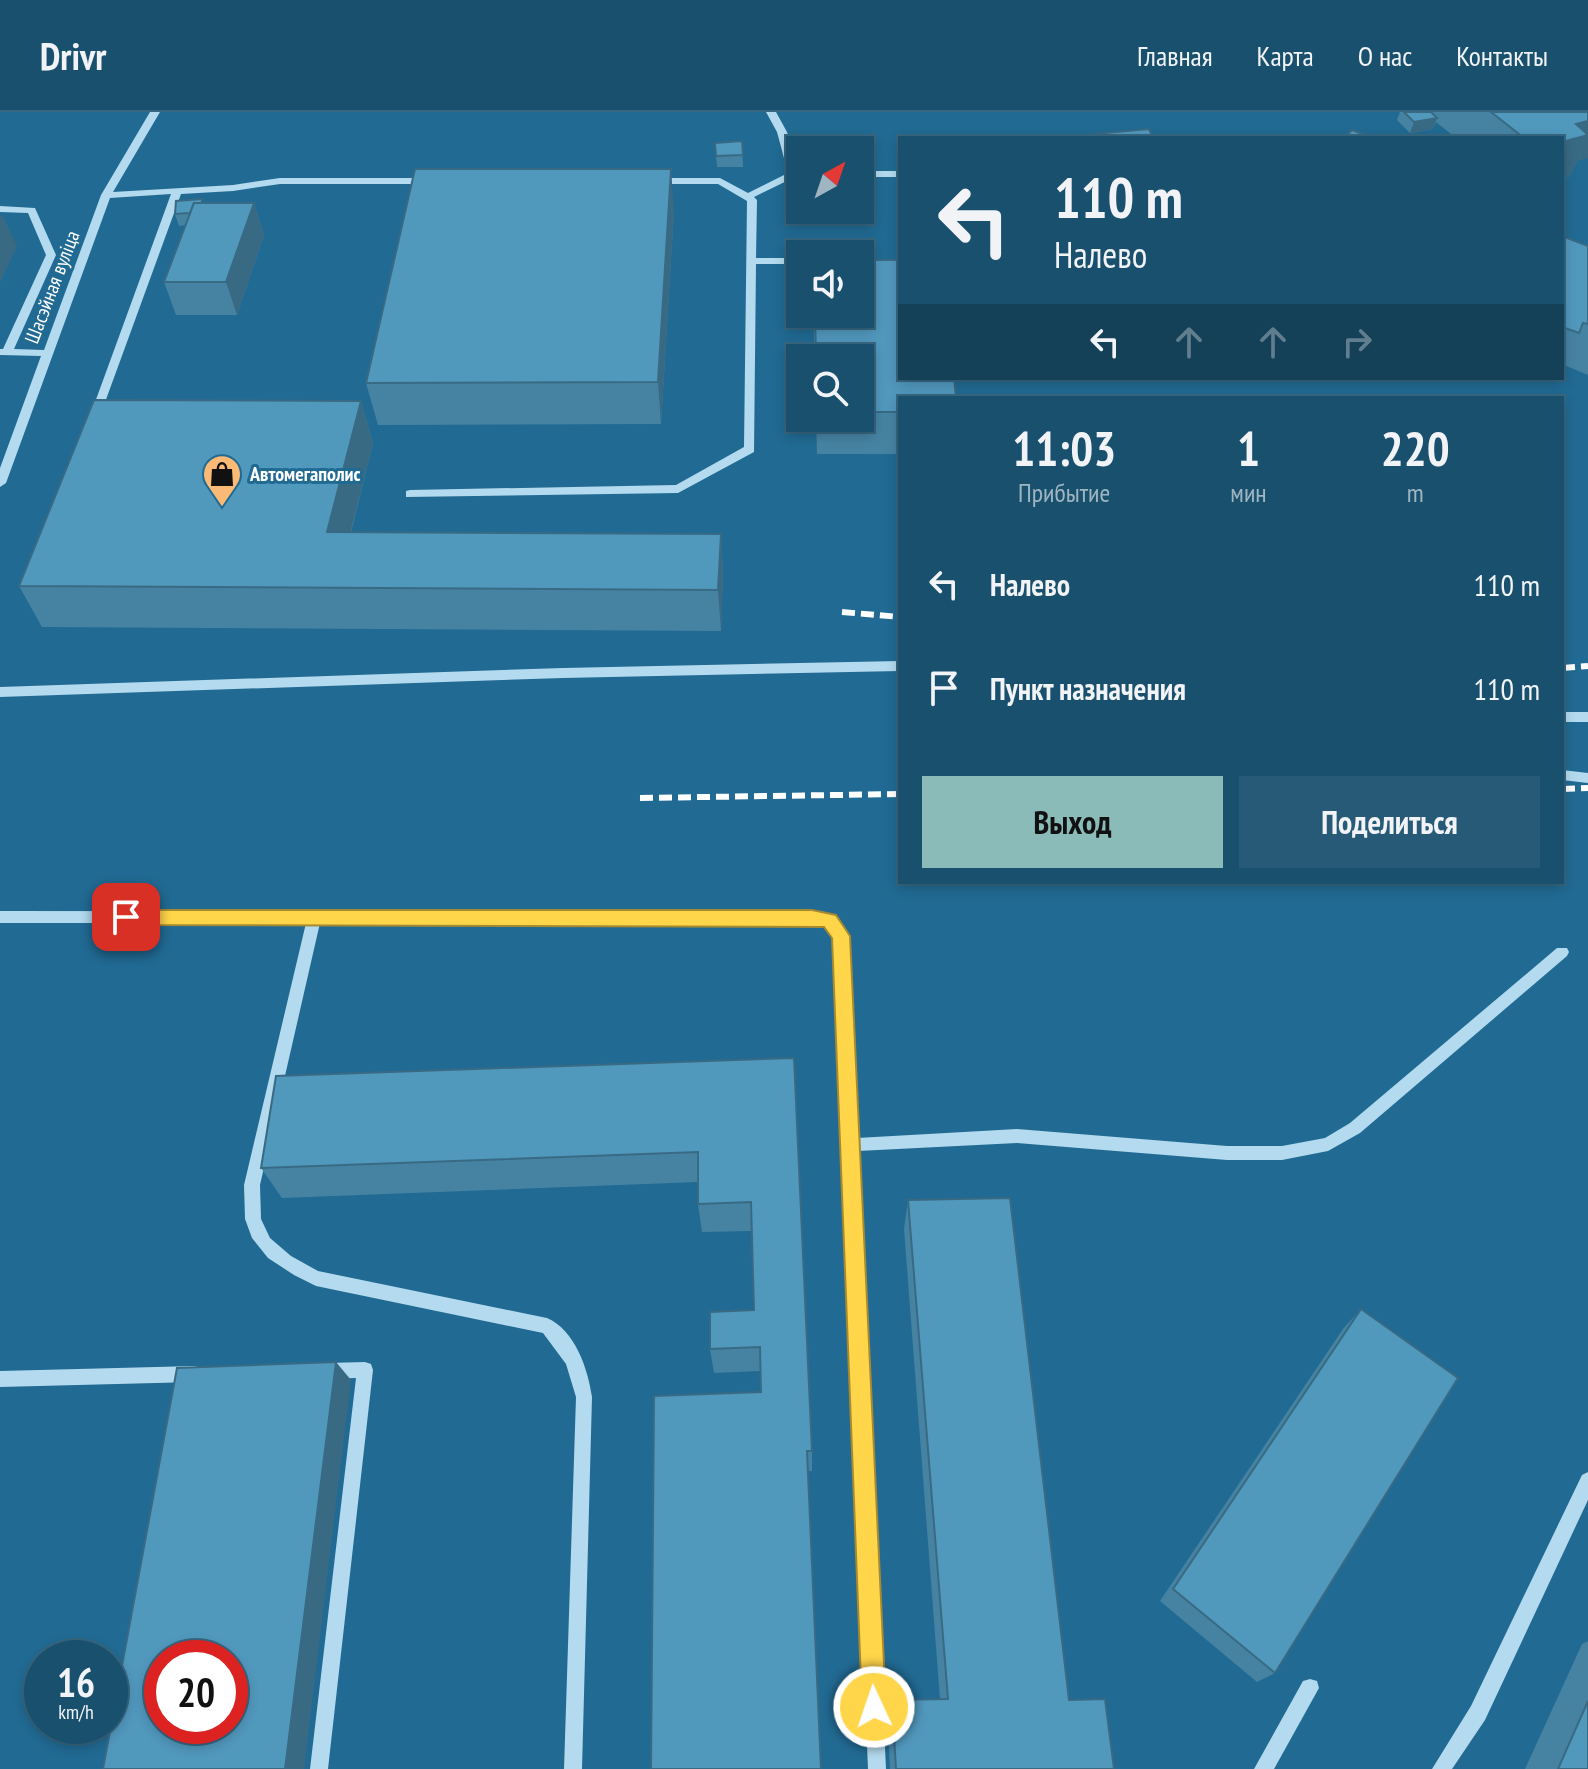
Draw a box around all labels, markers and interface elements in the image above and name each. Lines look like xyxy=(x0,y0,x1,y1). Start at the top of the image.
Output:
text: Drivr xyxy=(40,31,106,80)
text: Главная xyxy=(1137,37,1213,74)
text: Карта xyxy=(1257,37,1314,74)
text: О нас xyxy=(1358,37,1412,74)
text: Контакты xyxy=(1456,37,1548,74)
north arrow xyxy=(786,136,874,224)
map controls xyxy=(786,136,874,432)
text: 110 m xyxy=(1054,161,1183,233)
icon: left xyxy=(922,168,1026,272)
street label: Шасэйная вуліца xyxy=(19,227,85,347)
text: Налево xyxy=(1054,231,1147,278)
button: sound xyxy=(786,240,874,328)
icon: left xyxy=(1083,320,1127,364)
icon: ahead xyxy=(1167,320,1211,364)
icon: ahead xyxy=(1251,320,1295,364)
icon: right xyxy=(1335,320,1379,364)
button: search xyxy=(786,344,874,432)
text: 11:03 xyxy=(1012,417,1116,479)
text: 1 xyxy=(1237,417,1260,479)
text: 220 xyxy=(1381,417,1450,479)
shop icon: Автомегаполис xyxy=(201,453,243,508)
place label: Автомегаполис xyxy=(249,461,361,487)
text: Прибытие xyxy=(1018,476,1110,509)
text: мин xyxy=(1230,476,1267,509)
text: m xyxy=(1407,476,1424,509)
icon: left xyxy=(922,562,966,606)
text: Налево xyxy=(990,565,1070,604)
text: 110 m xyxy=(1474,565,1540,604)
icon: arrive xyxy=(922,666,966,710)
text: Пункт назначения xyxy=(990,669,1186,708)
text: 110 m xyxy=(1474,669,1540,708)
button: Выход xyxy=(922,776,1223,868)
button: Поделиться xyxy=(1239,776,1540,868)
pin xyxy=(92,883,160,951)
icon: arrive xyxy=(104,895,148,939)
speed limit sign: 20 xyxy=(144,1640,248,1744)
text: 16 xyxy=(57,1656,95,1708)
position arrow xyxy=(832,1665,916,1749)
text: km/h xyxy=(58,1699,94,1725)

